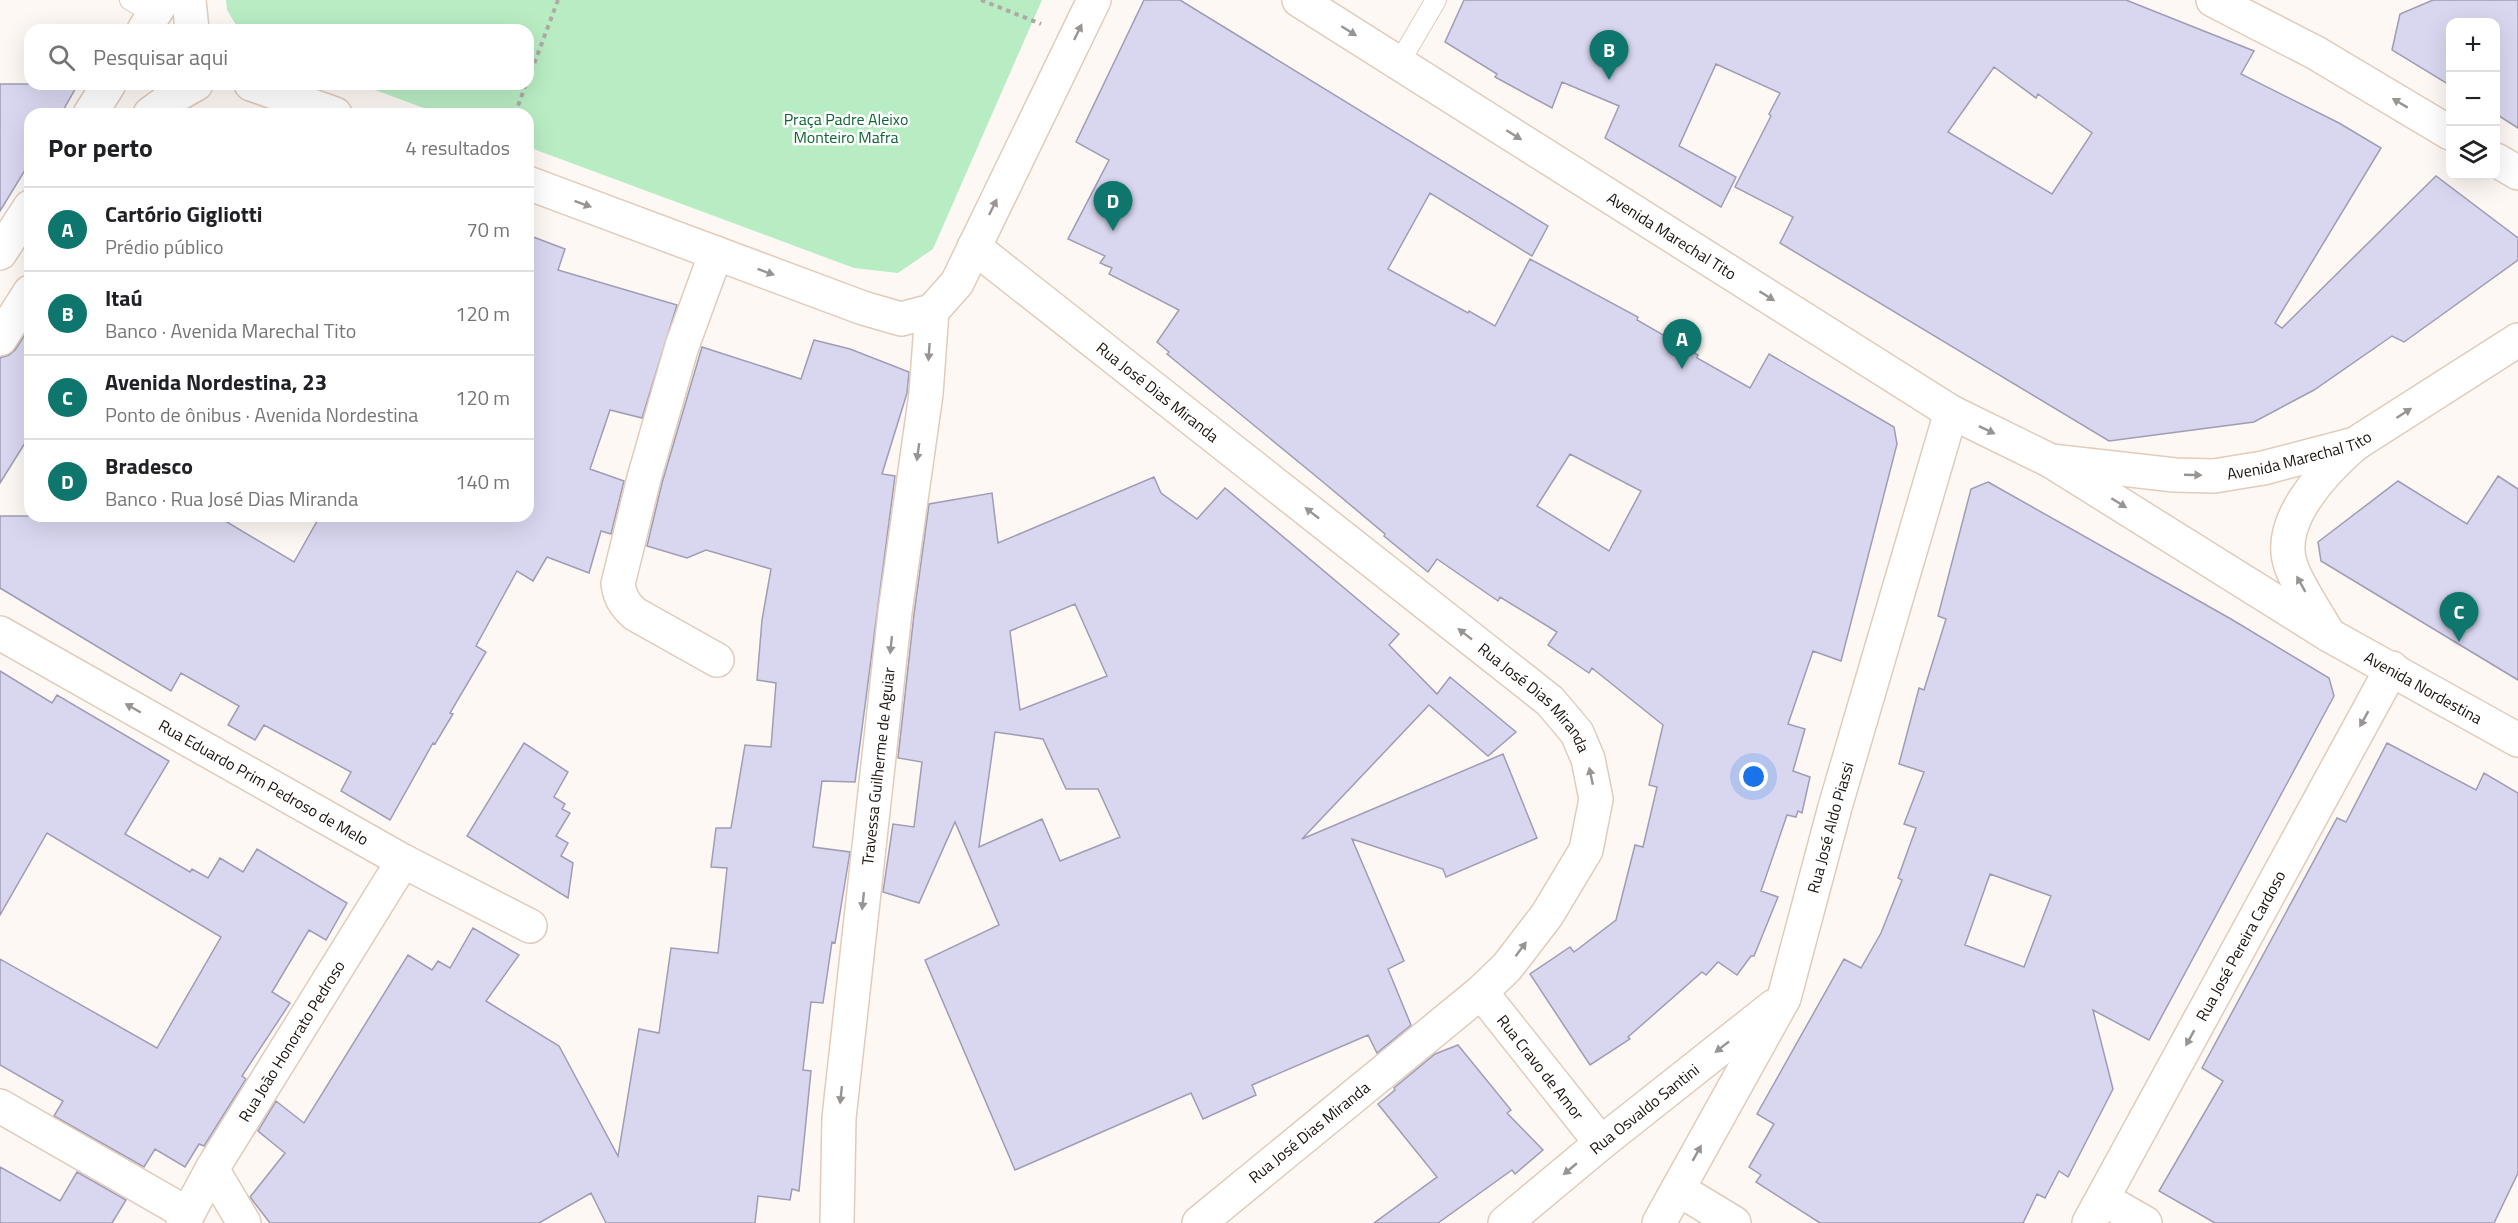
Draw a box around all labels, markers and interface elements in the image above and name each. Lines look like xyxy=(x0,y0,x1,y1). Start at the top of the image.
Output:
map controls xyxy=(2446,18,2500,180)
button: + xyxy=(2446,18,2500,72)
one-way arrow xyxy=(1074,23,1083,40)
search box xyxy=(24,24,534,90)
one-way arrow xyxy=(1341,26,1357,37)
pin: B xyxy=(1590,31,1628,80)
text: Pesquisar aqui xyxy=(93,40,228,74)
icon: search xyxy=(45,41,78,74)
button: − xyxy=(2446,72,2500,126)
one-way arrow xyxy=(2392,98,2408,109)
park label: Praça Padre Aleixo Monteiro Mafra xyxy=(784,107,908,149)
button: layers xyxy=(2446,126,2500,180)
text: Por perto xyxy=(48,128,153,167)
one-way arrow xyxy=(1506,130,1522,141)
text: 4 resultados xyxy=(406,132,510,163)
pin: D xyxy=(1094,182,1132,231)
street label: Avenida Marechal Tito xyxy=(1602,186,1741,285)
text: Cartório Gigliotti xyxy=(105,197,262,231)
one-way arrow xyxy=(574,199,592,209)
one-way arrow xyxy=(989,199,998,216)
text: A xyxy=(61,214,74,245)
text: 70 m xyxy=(466,214,510,245)
text: Prédio público xyxy=(105,231,223,262)
one-way arrow xyxy=(757,267,775,277)
text: Itaú xyxy=(105,281,143,315)
one-way arrow xyxy=(1759,290,1775,301)
text: B xyxy=(61,298,74,329)
text: 120 m xyxy=(455,298,510,329)
text: Banco · Avenida Marechal Tito xyxy=(105,315,356,346)
pin: A xyxy=(1662,320,1702,369)
street label: Rua José Dias Miranda xyxy=(1091,336,1224,448)
one-way arrow xyxy=(924,343,934,362)
text: Avenida Nordestina, 23 xyxy=(105,365,327,399)
text: C xyxy=(62,382,73,413)
text: 120 m xyxy=(455,382,510,413)
text: Ponto de ônibus · Avenida Nordestina xyxy=(105,399,418,430)
one-way arrow xyxy=(2396,408,2412,419)
one-way arrow xyxy=(1979,425,1996,434)
street label: Avenida Marechal Tito xyxy=(2225,425,2376,486)
one-way arrow xyxy=(913,442,922,461)
text: Bradesco xyxy=(105,449,193,483)
text: D xyxy=(61,466,74,497)
text: 140 m xyxy=(455,466,510,497)
one-way arrow xyxy=(2183,471,2202,480)
text: Banco · Rua José Dias Miranda xyxy=(105,483,358,514)
one-way arrow xyxy=(2110,498,2127,509)
one-way arrow xyxy=(1304,507,1320,520)
one-way arrow xyxy=(2295,576,2306,592)
pin: C xyxy=(2440,592,2478,642)
one-way arrow xyxy=(1458,629,1473,641)
one-way arrow xyxy=(886,635,896,654)
street label: Rua José Dias Miranda xyxy=(1473,637,1596,756)
street label: Avenida Nordestina xyxy=(2360,645,2487,730)
street label: Travessa Guilherme de Aguiar xyxy=(855,666,901,866)
one-way arrow xyxy=(124,703,141,713)
one-way arrow xyxy=(2359,711,2369,728)
street label: Rua Eduardo Prim Pedroso de Melo xyxy=(154,713,373,851)
street label: Rua José Aldo Piassi xyxy=(1801,759,1860,896)
your location xyxy=(1739,762,1768,791)
one-way arrow xyxy=(1586,766,1595,785)
street label: Rua José Pereira Cardoso xyxy=(2190,866,2291,1025)
one-way arrow xyxy=(858,892,868,911)
one-way arrow xyxy=(1514,942,1526,957)
street label: Rua João Honorato Pedroso xyxy=(232,956,351,1126)
street label: Rua Cravo de Amor xyxy=(1491,1009,1590,1125)
one-way arrow xyxy=(2185,1030,2195,1047)
one-way arrow xyxy=(1714,1040,1730,1053)
street label: Rua Osvaldo Santini xyxy=(1584,1058,1704,1160)
street label: Rua José Dias Miranda xyxy=(1243,1075,1375,1189)
one-way arrow xyxy=(837,1086,846,1105)
one-way arrow xyxy=(1692,1145,1703,1161)
one-way arrow xyxy=(1563,1162,1578,1175)

